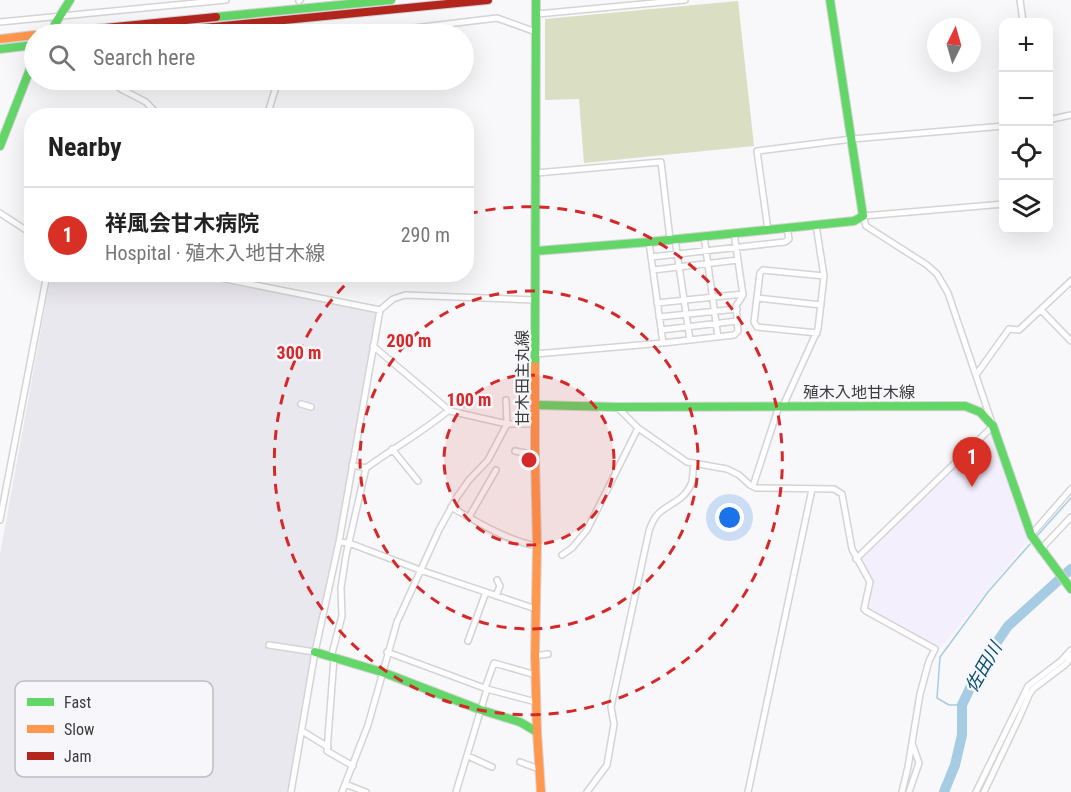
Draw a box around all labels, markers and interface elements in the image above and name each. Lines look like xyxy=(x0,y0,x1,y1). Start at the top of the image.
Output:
north arrow xyxy=(927,18,981,72)
map controls xyxy=(999,18,1053,234)
button: + xyxy=(999,18,1053,72)
search box xyxy=(24,24,474,90)
icon: search xyxy=(45,41,78,74)
text: Search here xyxy=(93,45,195,70)
button: − xyxy=(999,72,1053,126)
button: locate xyxy=(999,126,1053,180)
text: Nearby xyxy=(48,132,122,162)
button: layers xyxy=(999,180,1053,234)
text: 祥風会甘木病院 xyxy=(105,211,259,236)
text: 1 xyxy=(62,223,73,247)
text: 290 m xyxy=(401,223,450,247)
text: Hospital · 殖木入地甘木線 xyxy=(105,241,325,265)
text: 200 m xyxy=(387,330,431,351)
street label: 甘木田主丸線 xyxy=(513,330,532,426)
text: 300 m xyxy=(277,342,321,363)
street label: 殖木入地甘木線 xyxy=(803,383,915,402)
text: 100 m xyxy=(447,389,491,410)
pin: 1 xyxy=(952,438,992,487)
centre of rings xyxy=(519,450,539,470)
your location xyxy=(715,503,744,532)
water label: 佐田川 xyxy=(960,637,1007,696)
legend xyxy=(15,681,213,777)
text: Fast xyxy=(64,693,91,712)
text: Slow xyxy=(64,720,94,739)
text: Jam xyxy=(64,747,91,766)

